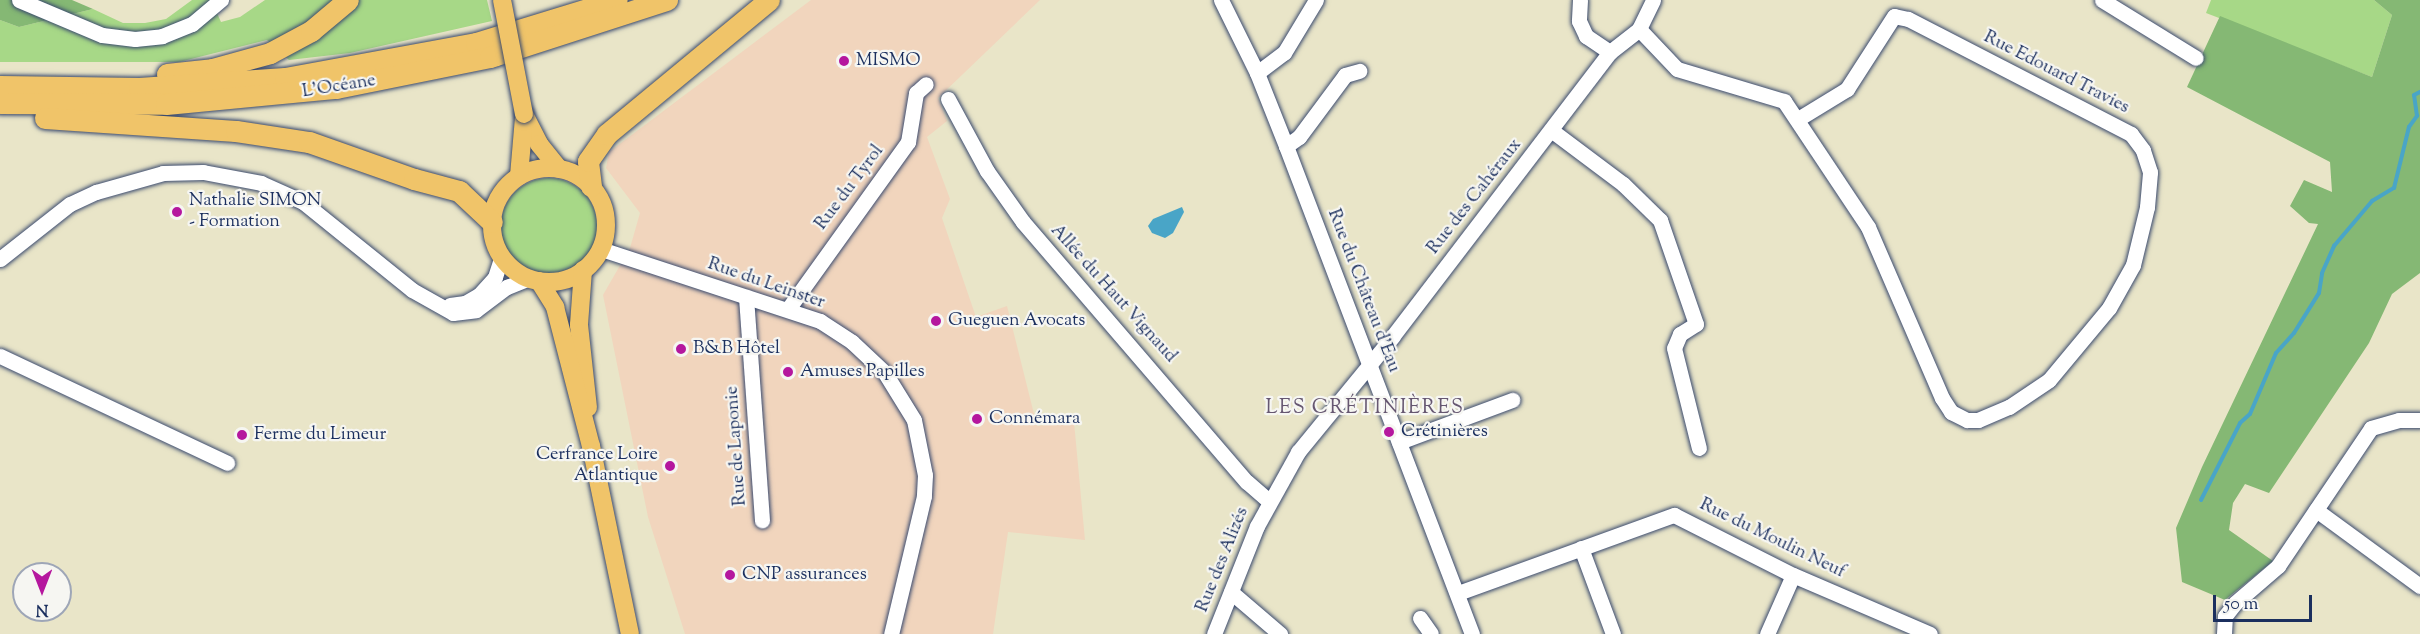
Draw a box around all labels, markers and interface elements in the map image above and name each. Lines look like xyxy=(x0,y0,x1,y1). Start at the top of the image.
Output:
street label: Rue Edouard Travies xyxy=(1980,27,2132,119)
place label: MISMO xyxy=(856,50,921,72)
marker: MISMO xyxy=(837,54,851,68)
street label: L’Océane xyxy=(301,71,377,103)
street label: Rue des Cahéraux xyxy=(1423,135,1527,259)
street label: Rue du Tyrol xyxy=(811,141,889,235)
place label: Nathalie SIMON - Formation xyxy=(189,191,321,234)
marker: Nathalie SIMON - Formation xyxy=(170,205,184,219)
street label: Rue du Château d'Eau xyxy=(1322,206,1404,376)
street label: Allée du Haut Vignaud xyxy=(1045,220,1181,368)
street label: Rue du Leinster xyxy=(705,254,827,314)
place label: Gueguen Avocats xyxy=(948,310,1085,332)
marker: Gueguen Avocats xyxy=(929,314,943,328)
place label: B&B Hôtel xyxy=(693,338,780,360)
marker: B&B Hôtel xyxy=(674,342,688,356)
place label: Amuses Papilles xyxy=(800,361,925,383)
marker: Amuses Papilles xyxy=(781,365,795,379)
street label: Rue de Laponie xyxy=(722,385,752,507)
district label: LES CRÉTINIÈRES xyxy=(1266,396,1464,420)
place label: Connémara xyxy=(989,408,1080,430)
marker: Connémara xyxy=(970,412,984,426)
place label: Crétinières xyxy=(1401,421,1488,443)
place label: Ferme du Limeur xyxy=(254,424,386,446)
marker: Crétinières xyxy=(1382,425,1396,439)
marker: Ferme du Limeur xyxy=(235,428,249,442)
place label: Cerfrance Loire Atlantique xyxy=(536,445,658,488)
marker: Cerfrance Loire Atlantique xyxy=(663,459,677,473)
street label: Rue du Moulin Neuf xyxy=(1696,494,1848,584)
street label: Rue des Alizés xyxy=(1192,504,1254,616)
north arrow xyxy=(12,562,72,622)
place label: CNP assurances xyxy=(742,564,867,586)
marker: CNP assurances xyxy=(723,568,737,582)
scale bar xyxy=(2216,583,2315,621)
text: 50 m xyxy=(2224,592,2258,618)
text: N xyxy=(36,597,48,620)

